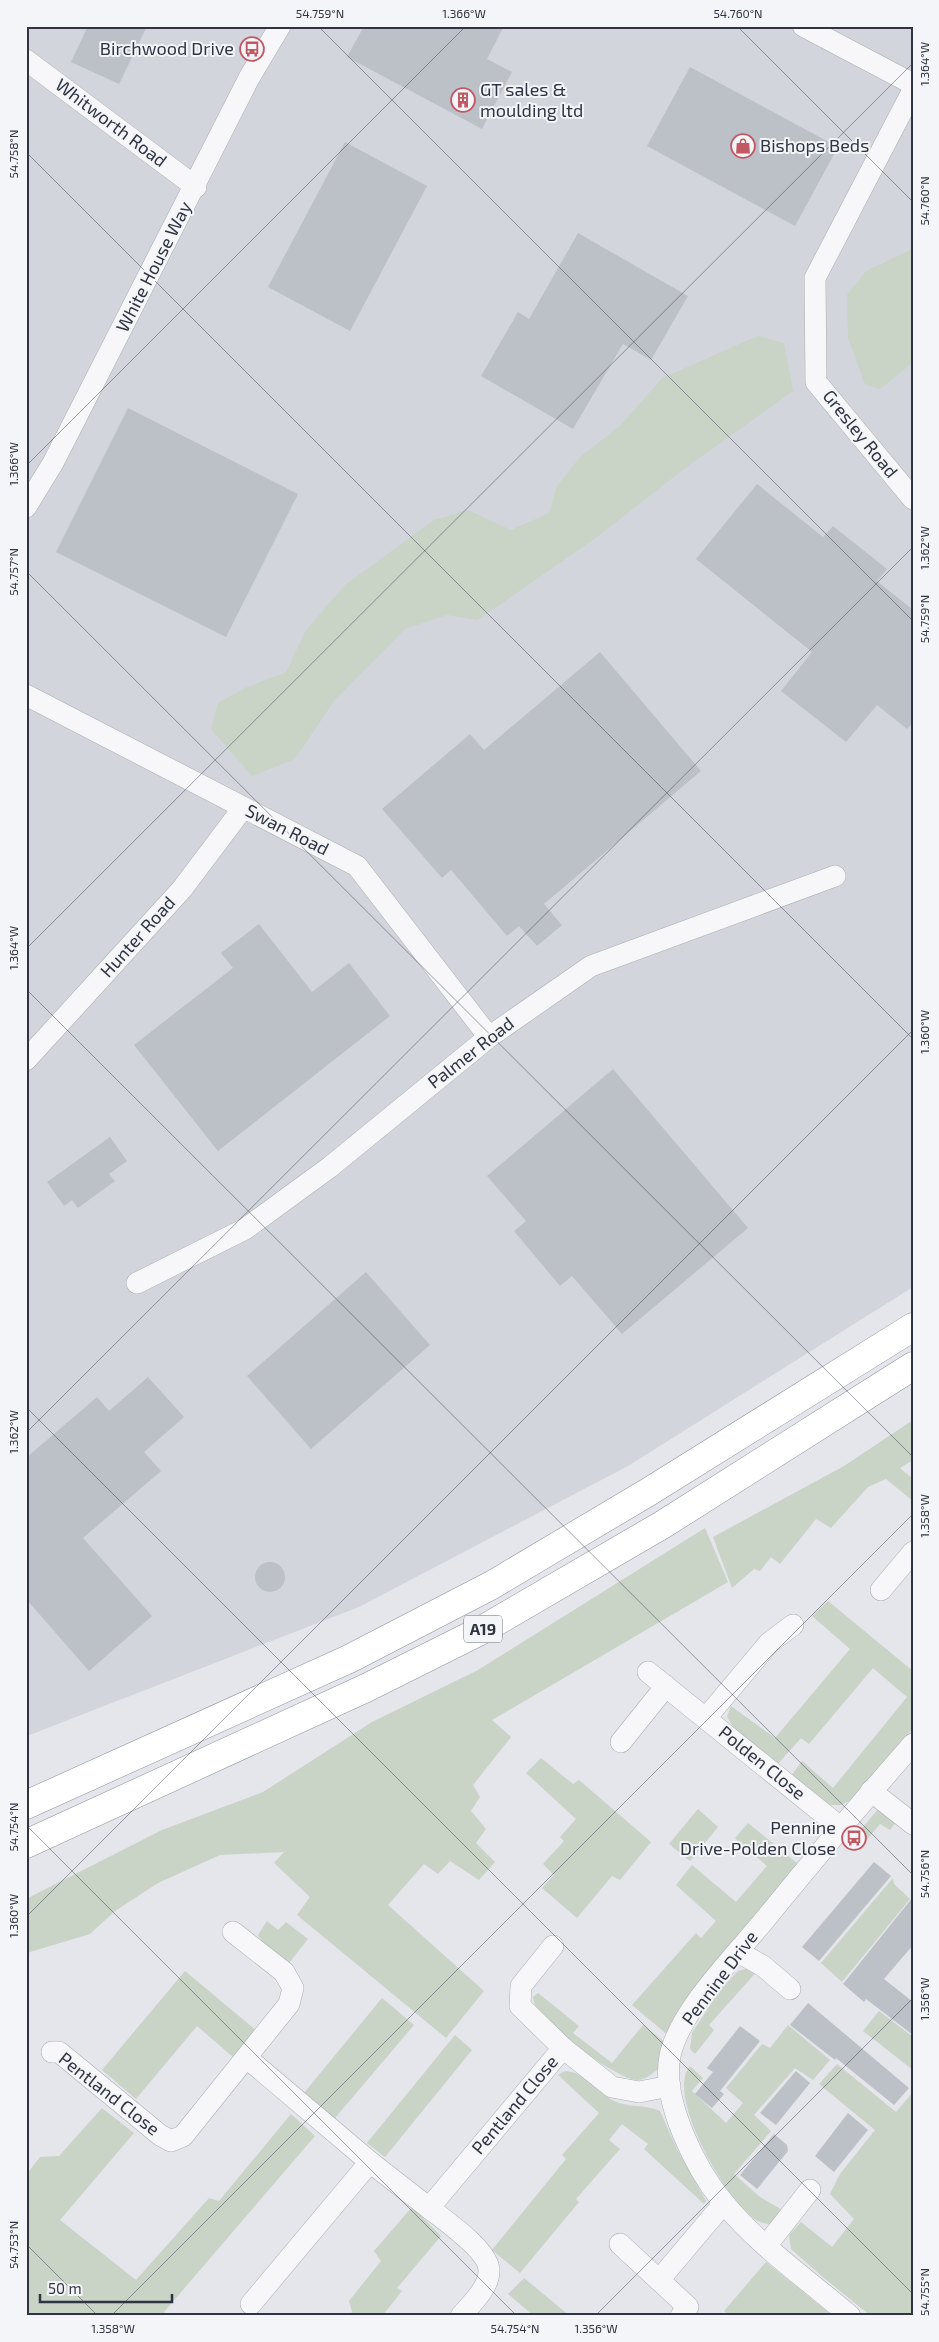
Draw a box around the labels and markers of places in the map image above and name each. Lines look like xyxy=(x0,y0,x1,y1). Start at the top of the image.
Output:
bus stop icon: Birchwood Drive xyxy=(239,36,265,62)
place label: Birchwood Drive xyxy=(100,37,234,59)
place label: GT sales & moulding ltd xyxy=(480,78,583,121)
building icon: GT sales & moulding ltd xyxy=(450,87,476,113)
shop icon: Bishops Beds xyxy=(730,133,756,159)
place label: Bishops Beds xyxy=(760,134,869,156)
place label: Pennine Drive-Polden Close xyxy=(680,1816,836,1859)
bus stop icon: Pennine Drive-Polden Close xyxy=(841,1825,867,1851)

